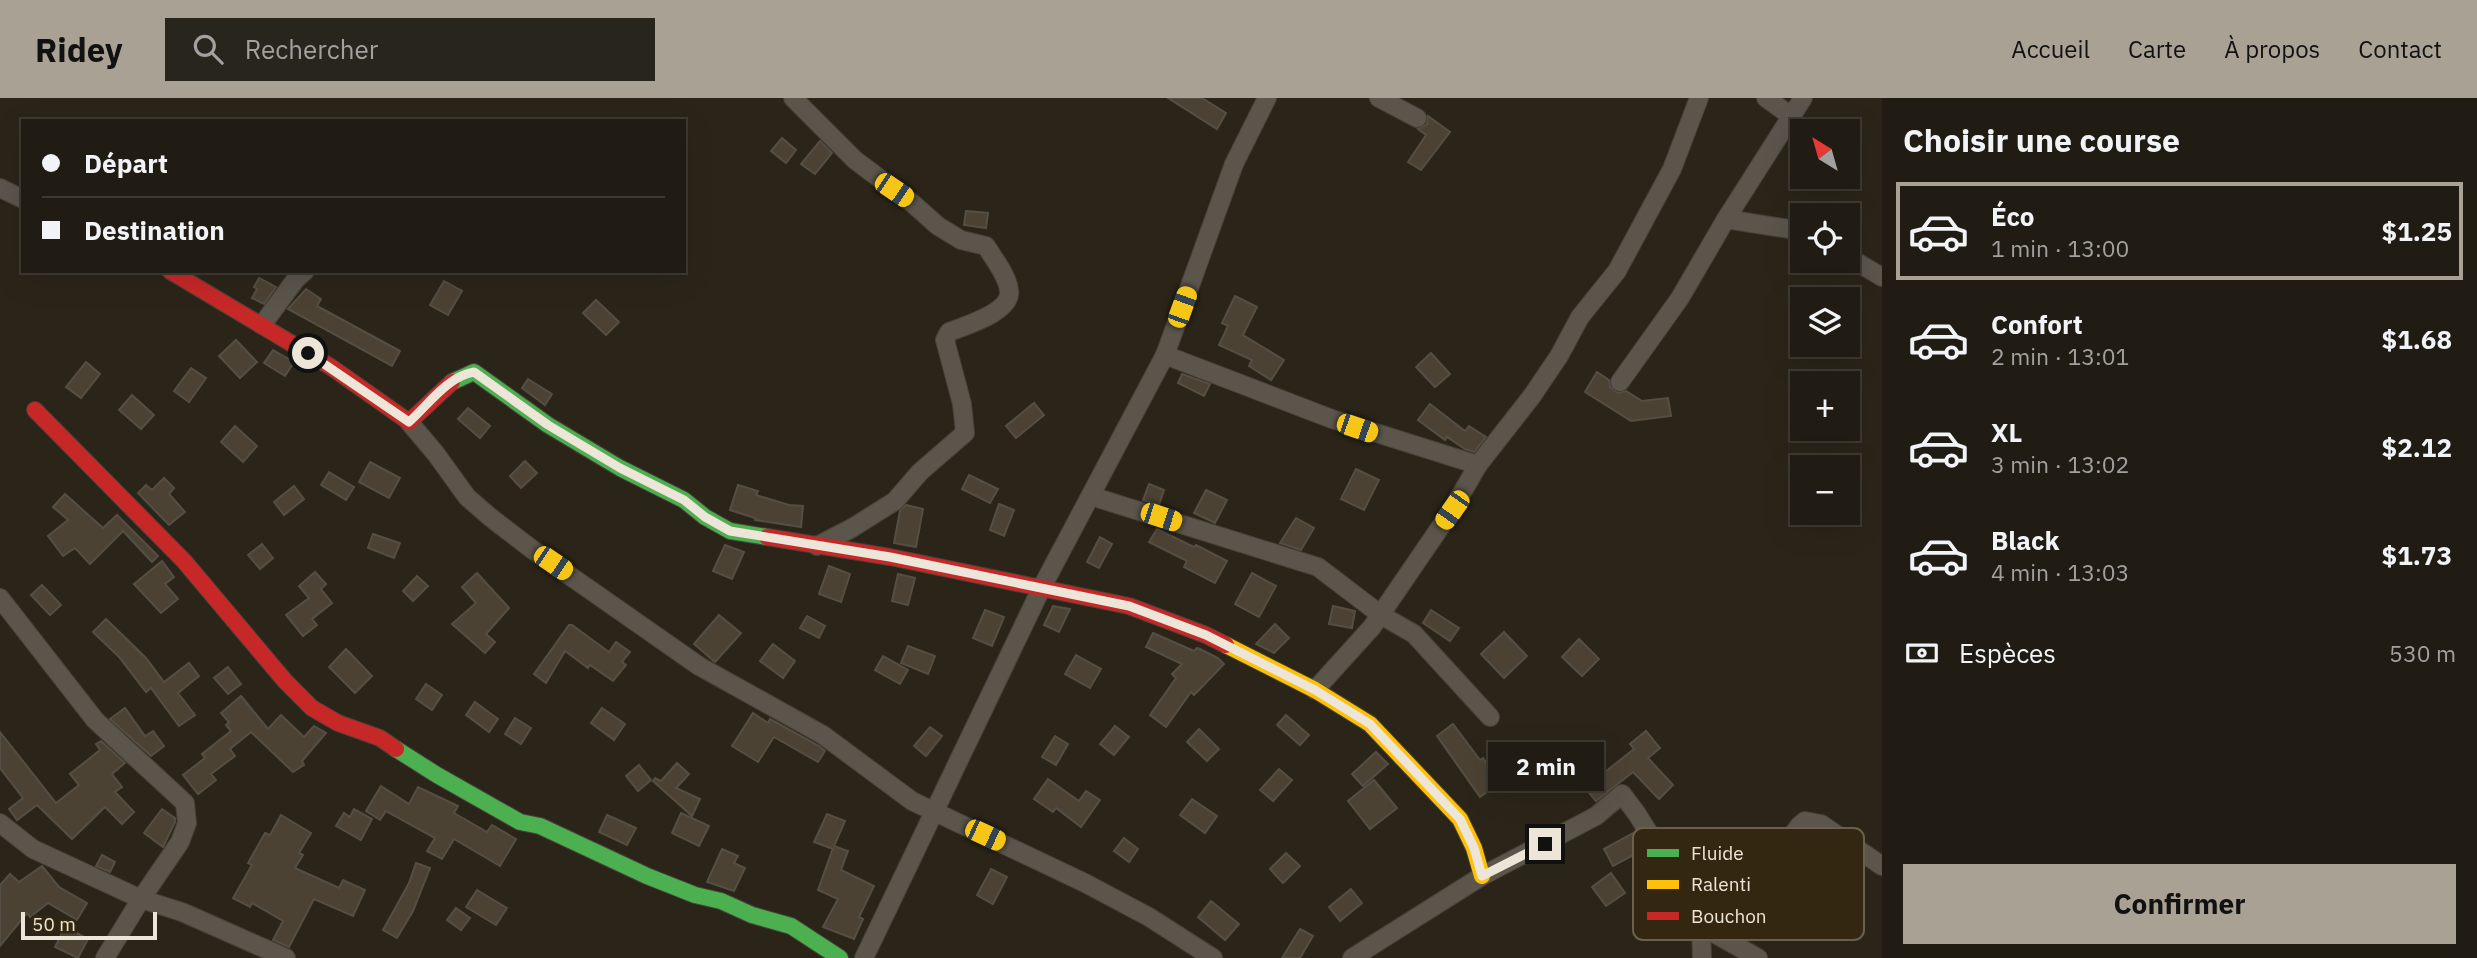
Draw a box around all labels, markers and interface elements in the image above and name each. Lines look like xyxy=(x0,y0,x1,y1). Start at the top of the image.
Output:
search box xyxy=(165,18,655,81)
text: Ridey xyxy=(35,28,123,71)
icon: search xyxy=(189,30,227,68)
text: Rechercher xyxy=(245,32,378,66)
text: Accueil xyxy=(2011,33,2090,65)
text: Carte xyxy=(2128,33,2186,65)
text: À propos xyxy=(2224,33,2320,65)
text: Contact xyxy=(2358,33,2442,65)
north arrow xyxy=(1790,119,1860,189)
map controls xyxy=(1790,119,1860,525)
text: Choisir une course xyxy=(1903,119,2180,161)
text: Départ xyxy=(84,146,168,180)
car xyxy=(871,170,918,210)
text: Éco xyxy=(1991,199,2035,233)
icon: car xyxy=(1907,200,1970,263)
button: locate xyxy=(1790,203,1860,273)
text: Destination xyxy=(84,213,225,247)
text: $1.25 xyxy=(2382,214,2452,248)
text: 1 min · 13:00 xyxy=(1991,233,2129,263)
car xyxy=(1165,284,1200,330)
button: layers xyxy=(1790,287,1860,357)
text: Confort xyxy=(1991,307,2083,341)
icon: car xyxy=(1907,308,1970,371)
text: $1.68 xyxy=(2382,322,2452,356)
route start xyxy=(292,337,324,369)
text: 2 min · 13:01 xyxy=(1991,341,2129,371)
button: + xyxy=(1790,371,1860,441)
car xyxy=(1334,411,1381,445)
text: XL xyxy=(1991,415,2022,449)
icon: car xyxy=(1907,416,1970,479)
text: $2.12 xyxy=(2382,430,2452,464)
text: 3 min · 13:02 xyxy=(1991,449,2129,479)
button: − xyxy=(1790,455,1860,525)
car xyxy=(1432,487,1473,533)
car xyxy=(1138,501,1185,533)
text: Black xyxy=(1991,523,2059,557)
icon: car xyxy=(1907,524,1970,587)
text: $1.73 xyxy=(2382,538,2452,572)
car xyxy=(530,543,577,583)
text: 4 min · 13:03 xyxy=(1991,557,2129,587)
icon: cash xyxy=(1903,634,1941,672)
text: Espèces xyxy=(1959,636,2056,670)
text: 530 m xyxy=(2389,638,2456,668)
callout: 2 min xyxy=(1487,742,1603,792)
text: 2 min xyxy=(1516,751,1576,781)
car xyxy=(962,817,1009,853)
route end xyxy=(1529,828,1561,860)
legend xyxy=(1633,828,1864,940)
text: Fluide xyxy=(1691,841,1744,865)
button: Confirmer xyxy=(1903,864,2456,944)
text: Ralenti xyxy=(1691,872,1751,896)
text: Bouchon xyxy=(1691,904,1767,928)
scale bar xyxy=(21,909,158,941)
text: 50 m xyxy=(32,912,76,936)

